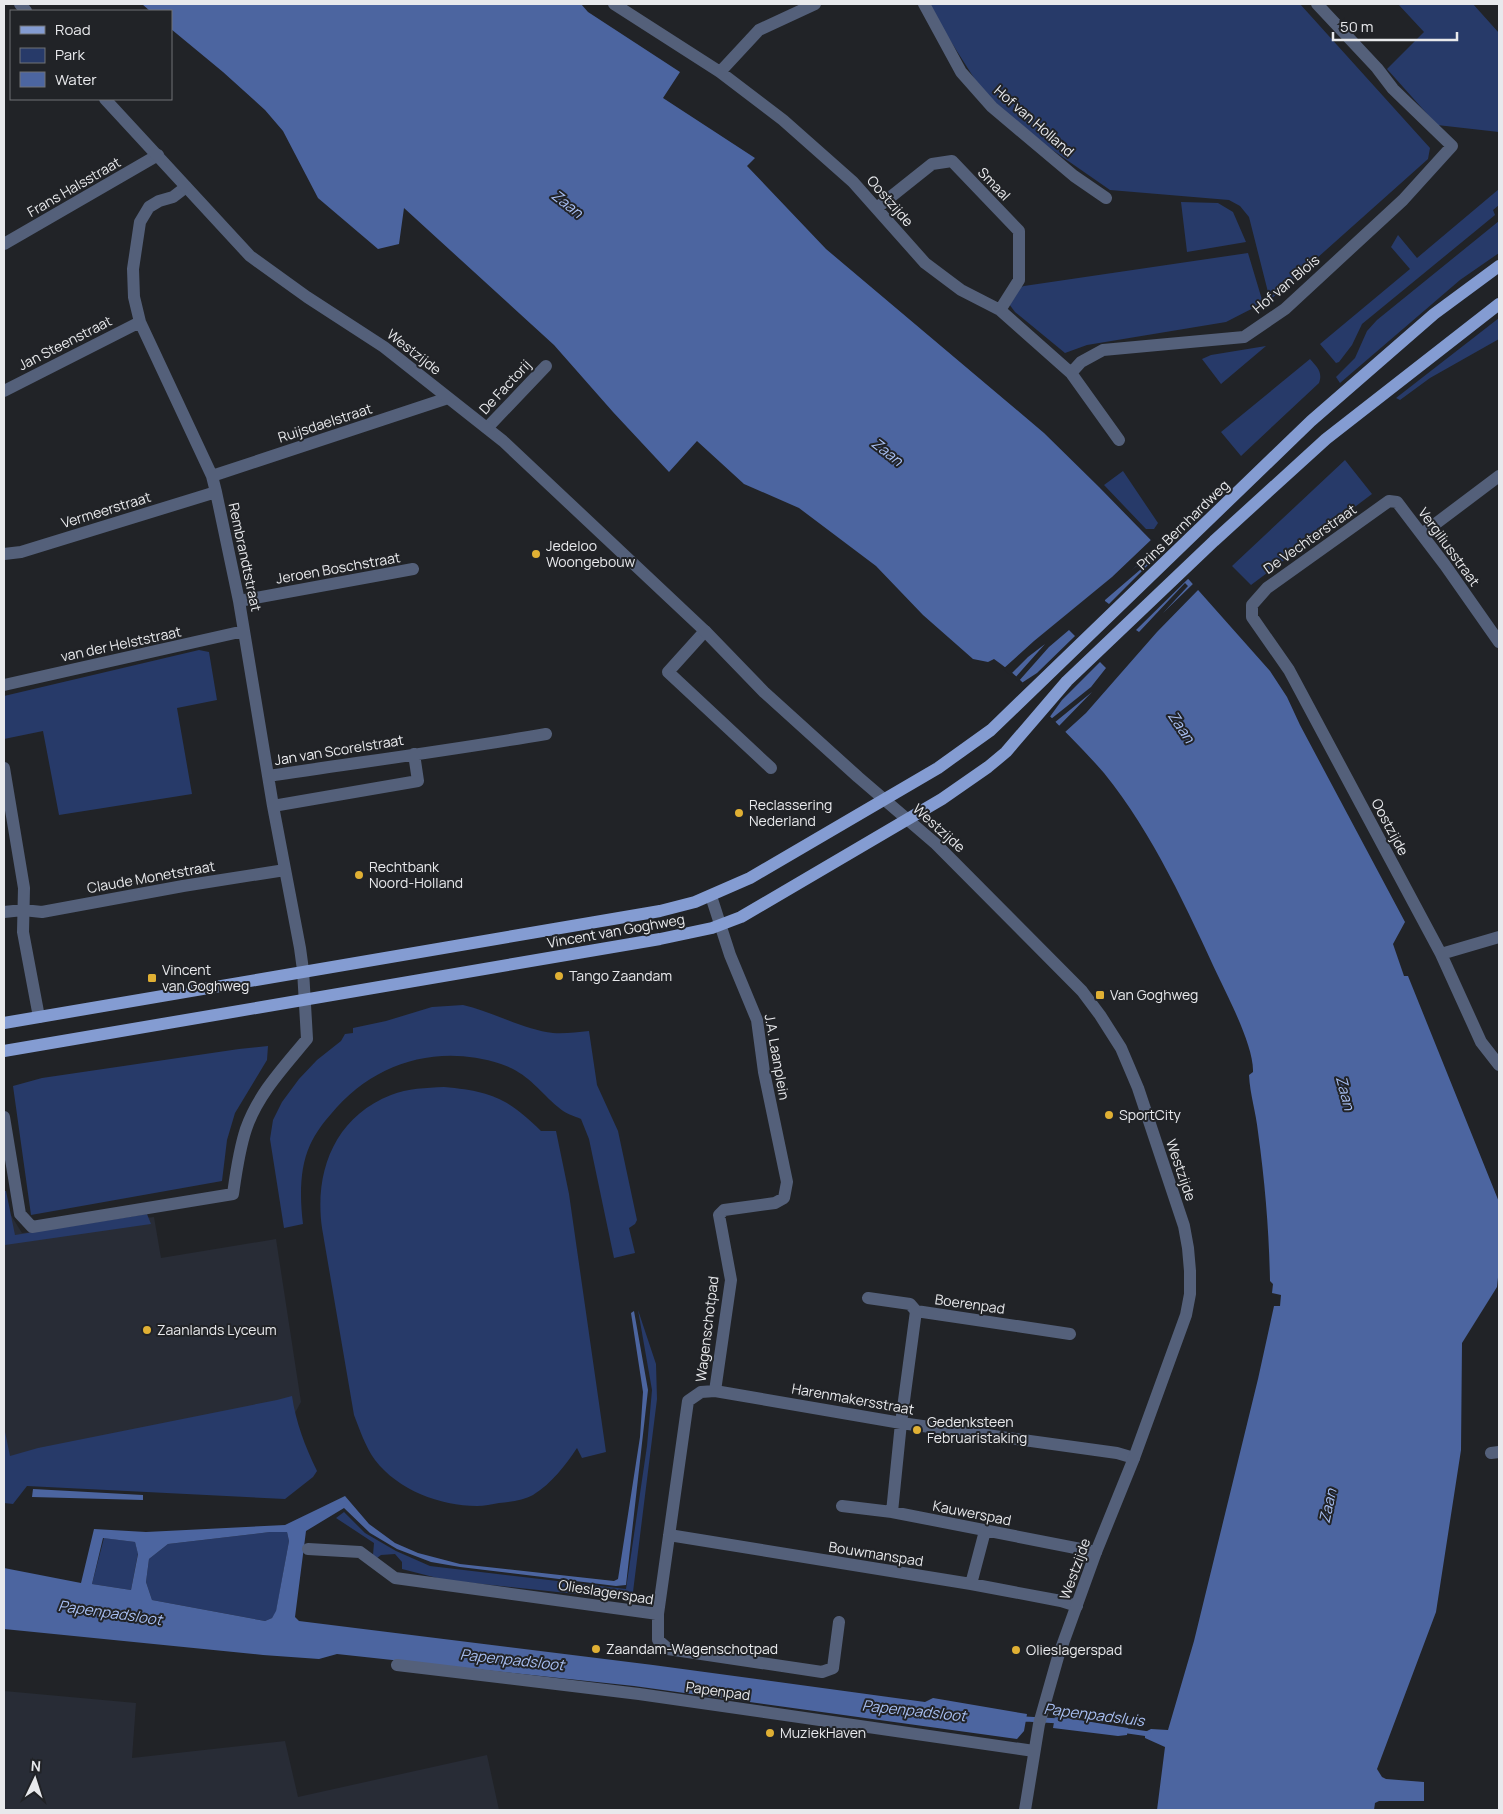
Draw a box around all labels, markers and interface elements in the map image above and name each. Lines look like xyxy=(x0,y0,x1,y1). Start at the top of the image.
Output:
legend xyxy=(10,10,172,100)
scale bar xyxy=(1333,10,1457,42)
text: 50 m xyxy=(1340,16,1374,37)
text: Road xyxy=(55,19,91,40)
text: Park xyxy=(55,44,85,65)
text: Water xyxy=(55,69,97,90)
street label: Hof van Holland xyxy=(990,81,1078,161)
street label: Frans Halsstraat xyxy=(24,152,124,221)
street label: Smaal xyxy=(974,163,1015,204)
street label: Oostzijde xyxy=(863,171,918,230)
water label: Zaan xyxy=(547,185,588,223)
street label: Hof van Blois xyxy=(1248,250,1323,317)
street label: Jan Steenstraat xyxy=(15,311,115,374)
street label: Westzijde xyxy=(383,324,445,379)
street label: De Factorij xyxy=(474,355,535,418)
street label: Ruijsdaelstraat xyxy=(275,398,375,447)
water label: Zaan xyxy=(867,433,908,471)
street label: Prins Bernhardweg xyxy=(1132,476,1233,574)
street label: Vermeerstraat xyxy=(59,487,153,532)
street label: De Vechterstraat xyxy=(1259,499,1360,578)
street label: Rembrandtstraat xyxy=(225,501,266,613)
street label: Vergiliusstraat xyxy=(1414,503,1485,590)
place label: Jedeloo Woongebouw xyxy=(546,536,635,571)
street label: Jeroen Boschstraat xyxy=(274,547,402,588)
marker: Jedeloo Woongebouw xyxy=(530,548,542,560)
street label: van der Helststraat xyxy=(59,621,183,666)
water label: Zaan xyxy=(1163,706,1200,748)
street label: Jan van Scorelstraat xyxy=(273,730,405,769)
place label: Reclassering Nederland xyxy=(749,795,832,830)
street label: Oostzijde xyxy=(1368,795,1413,859)
street label: Westzijde xyxy=(909,799,970,856)
marker: Reclassering Nederland xyxy=(733,807,745,819)
street label: Claude Monetstraat xyxy=(85,856,217,897)
place label: Rechtbank Noord-Holland xyxy=(369,857,463,892)
marker: Rechtbank Noord-Holland xyxy=(353,869,365,881)
street label: Vincent van Goghweg xyxy=(546,909,686,952)
place label: Vincent van Goghweg xyxy=(162,960,249,995)
place label: Tango Zaandam xyxy=(569,966,672,985)
marker: Tango Zaandam xyxy=(553,970,565,982)
marker: Vincent van Goghweg xyxy=(146,972,158,984)
place label: Van Goghweg xyxy=(1110,985,1198,1004)
marker: Van Goghweg xyxy=(1094,989,1106,1001)
street label: J.A. Laanplein xyxy=(761,1012,794,1101)
water label: Zaan xyxy=(1331,1073,1360,1113)
place label: SportCity xyxy=(1119,1105,1182,1124)
marker: SportCity xyxy=(1103,1109,1115,1121)
street label: Westzijde xyxy=(1162,1136,1201,1203)
street label: Wagenschotpad xyxy=(691,1275,722,1383)
street label: Boerenpad xyxy=(934,1289,1006,1318)
place label: Zaanlands Lyceum xyxy=(157,1320,277,1339)
marker: Zaanlands Lyceum xyxy=(141,1324,153,1336)
street label: Harenmakersstraat xyxy=(790,1378,916,1419)
place label: Gedenksteen Februaristaking xyxy=(927,1412,1027,1447)
marker: Gedenksteen Februaristaking xyxy=(911,1424,923,1436)
water label: Zaan xyxy=(1314,1486,1342,1525)
street label: Kauwerspad xyxy=(931,1496,1013,1529)
street label: Westzijde xyxy=(1055,1535,1094,1602)
street label: Bouwmanspad xyxy=(827,1537,925,1570)
street label: Olieslagerspad xyxy=(557,1575,655,1608)
water label: Papenpadsloot xyxy=(57,1595,165,1630)
place label: Zaandam-Wagenschotpad xyxy=(606,1639,778,1658)
place label: Olieslagerspad xyxy=(1026,1640,1122,1659)
marker: Zaandam-Wagenschotpad xyxy=(590,1643,602,1655)
water label: Papenpadsloot xyxy=(459,1644,567,1676)
marker: Olieslagerspad xyxy=(1010,1644,1022,1656)
street label: Papenpad xyxy=(685,1677,751,1704)
water label: Papenpadsloot xyxy=(861,1695,969,1727)
water label: Papenpadsluis xyxy=(1043,1698,1147,1731)
place label: MuziekHaven xyxy=(780,1723,866,1742)
marker: MuziekHaven xyxy=(764,1727,776,1739)
north arrow xyxy=(10,1754,60,1804)
text: N xyxy=(30,1756,42,1775)

